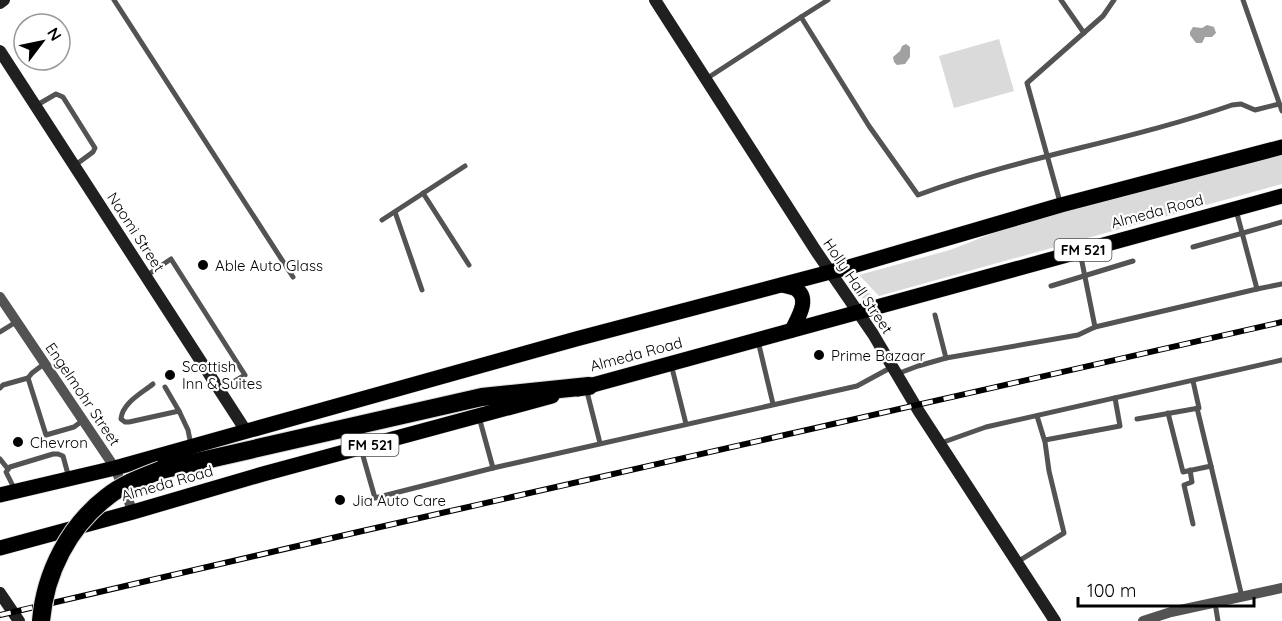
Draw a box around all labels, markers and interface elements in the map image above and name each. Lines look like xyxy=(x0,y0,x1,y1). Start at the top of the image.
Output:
north arrow xyxy=(12,12,72,72)
text: N xyxy=(43,24,66,44)
street label: Naomi Street xyxy=(103,189,169,275)
street label: Almeda Road xyxy=(1109,190,1205,232)
street label: Holly Hall Street xyxy=(819,235,897,337)
road number: FM 521 xyxy=(1054,239,1112,261)
place label: Able Auto Glass xyxy=(215,256,323,275)
marker: Able Auto Glass xyxy=(196,258,210,272)
street label: Almeda Road xyxy=(588,333,684,375)
street label: Engelmohr Street xyxy=(41,339,125,449)
place label: Prime Bazaar xyxy=(831,346,926,365)
marker: Prime Bazaar xyxy=(812,348,826,362)
place label: Scottish Inn & Suites xyxy=(182,357,262,393)
marker: Scottish Inn & Suites xyxy=(163,368,177,382)
place label: Chevron xyxy=(30,433,88,452)
road number: FM 521 xyxy=(342,434,398,456)
marker: Chevron xyxy=(11,435,25,449)
street label: Almeda Road xyxy=(119,461,215,505)
place label: Jia Auto Care xyxy=(352,491,446,510)
marker: Jia Auto Care xyxy=(333,493,347,507)
scale bar xyxy=(1078,570,1254,608)
text: 100 m xyxy=(1087,579,1136,602)

